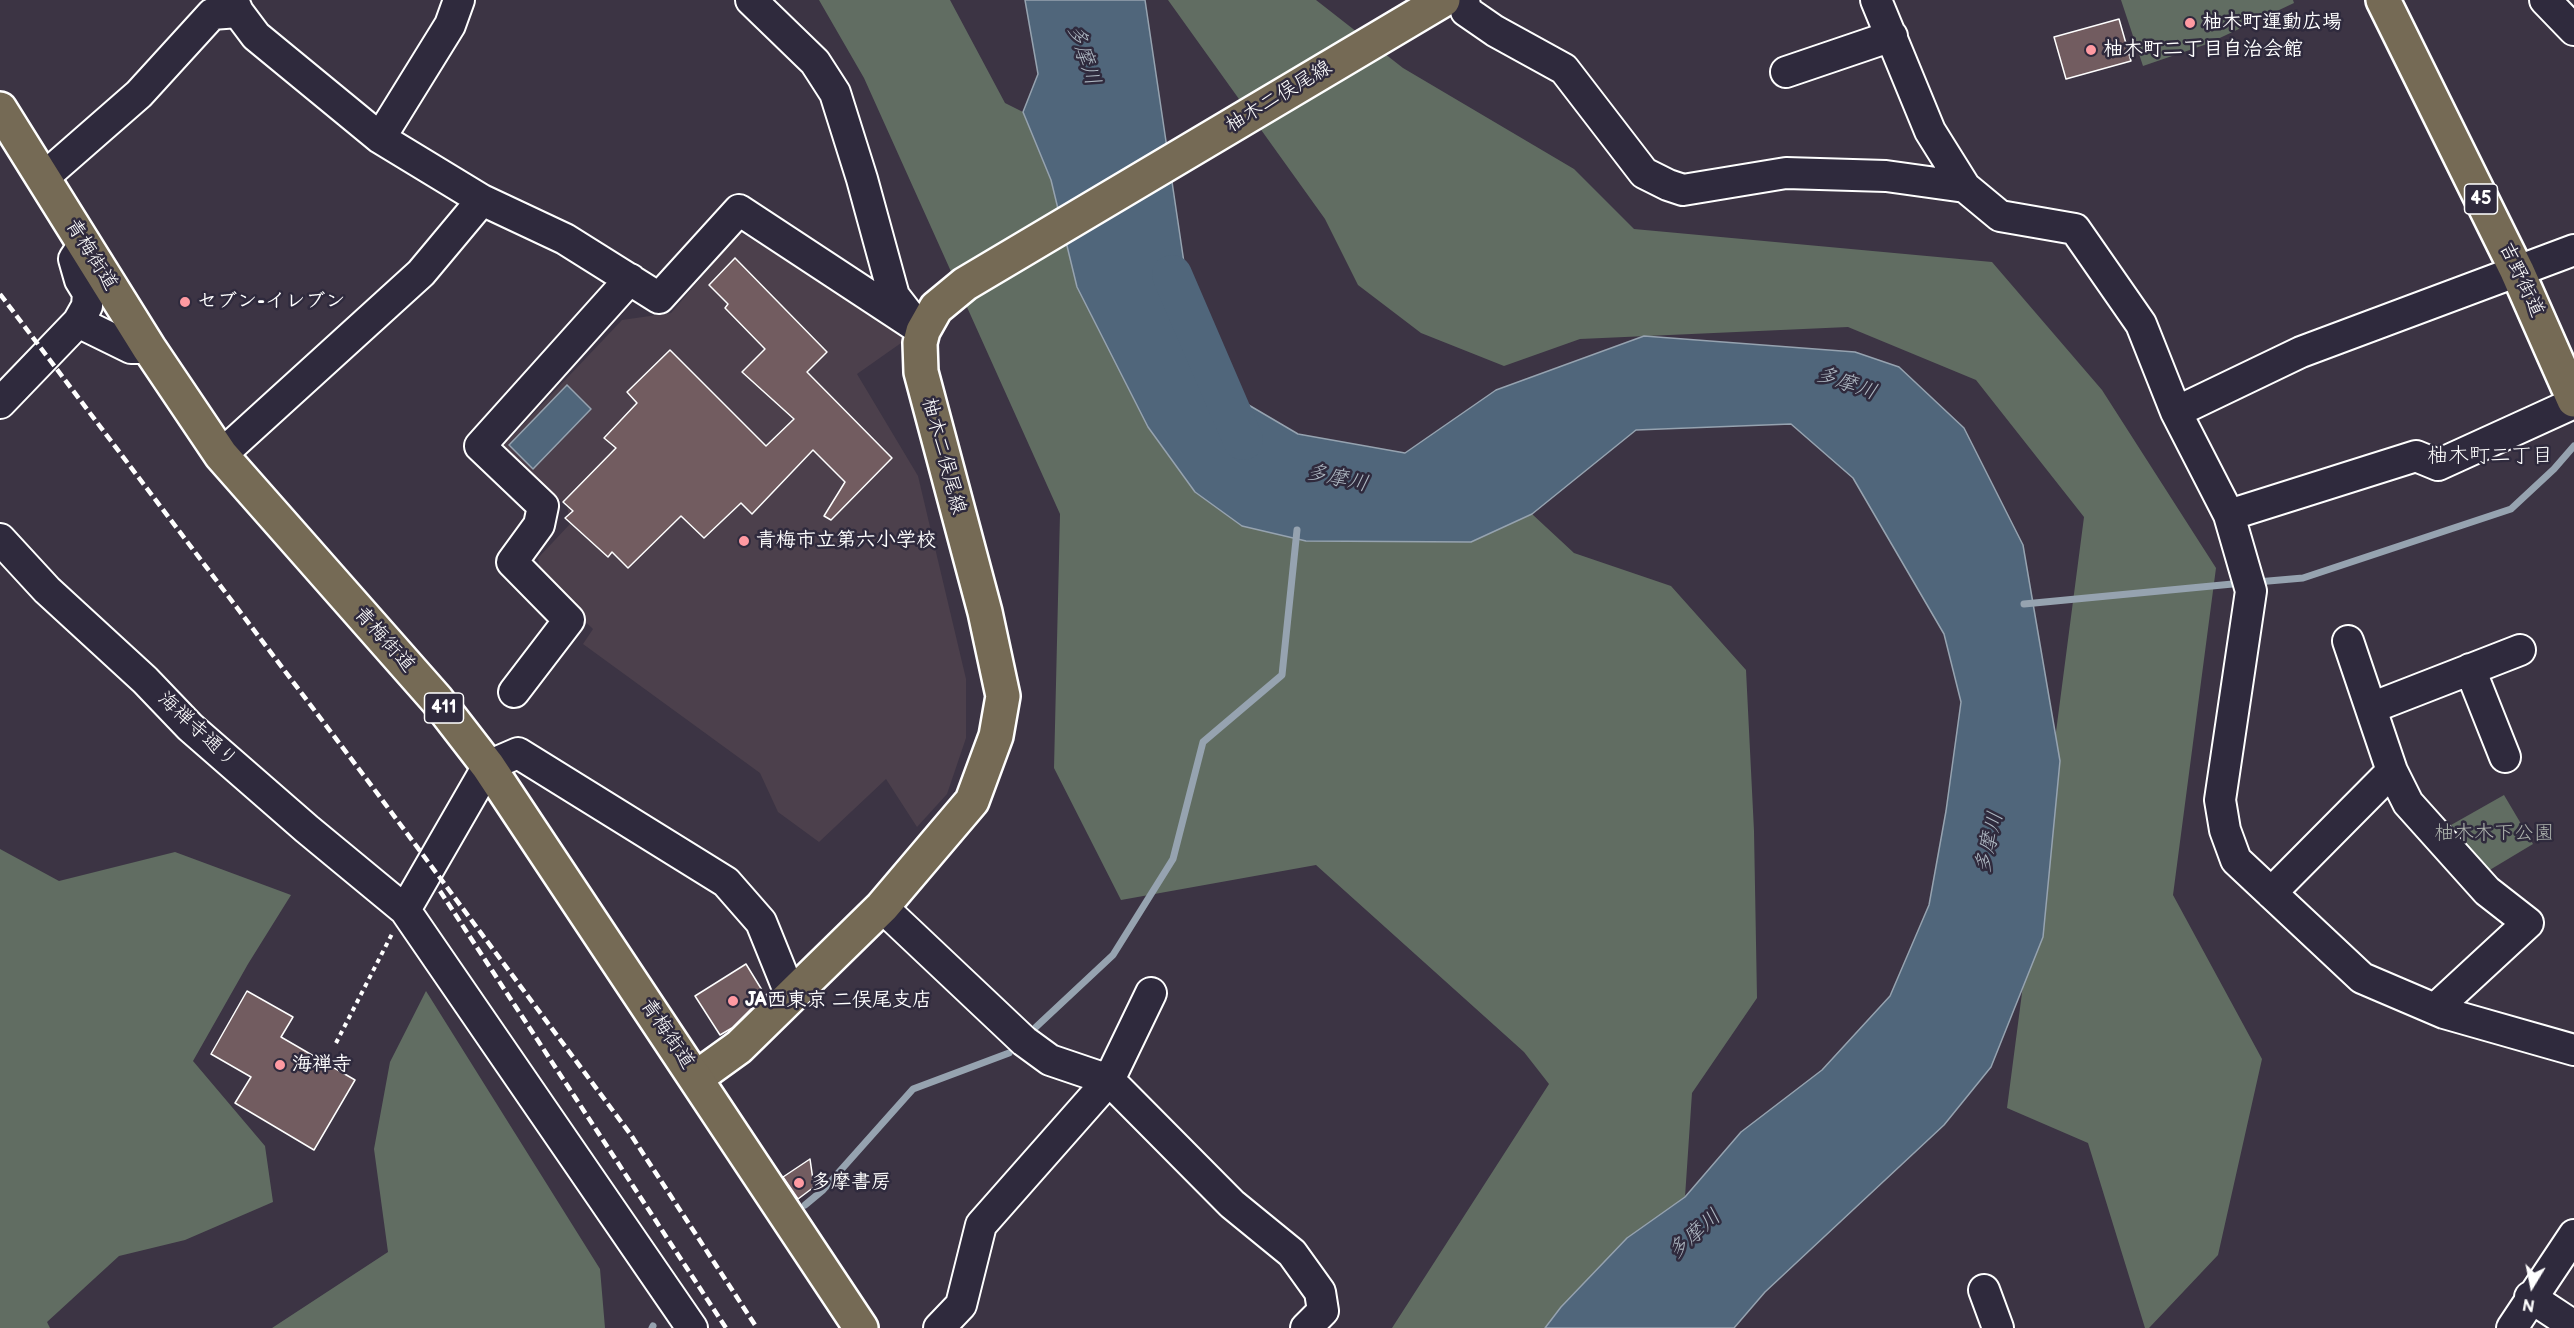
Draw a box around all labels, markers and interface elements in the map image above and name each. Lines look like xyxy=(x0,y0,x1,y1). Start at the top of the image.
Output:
place label: 柚木町運動広場 xyxy=(2202,11,2342,35)
marker: 柚木町運動広場 xyxy=(2183,16,2197,30)
water label: 多摩川 xyxy=(1061,21,1105,89)
place label: 柚木町二丁目自治会館 xyxy=(2103,38,2303,62)
marker: 柚木町二丁目自治会館 xyxy=(2084,43,2098,57)
street label: 柚木二俣尾線 xyxy=(1221,56,1337,138)
road number: 45 xyxy=(2464,184,2498,214)
street label: 青梅街道 xyxy=(60,215,122,295)
street label: 吉野街道 xyxy=(2493,239,2549,321)
place label: セブン-イレブン xyxy=(197,290,345,314)
marker: セブン-イレブン xyxy=(178,295,192,309)
water label: 多摩川 xyxy=(1812,362,1880,406)
street label: 柚木二俣尾線 xyxy=(916,395,970,517)
district label: 柚木町二丁目 xyxy=(2427,444,2553,470)
water label: 多摩川 xyxy=(1304,460,1370,498)
place label: 青梅市立第六小学校 xyxy=(756,529,936,553)
marker: 青梅市立第六小学校 xyxy=(737,534,751,548)
street label: 青梅街道 xyxy=(348,602,420,678)
street label: 海禅寺通り xyxy=(152,687,242,773)
road number: 411 xyxy=(424,693,464,723)
water label: 多摩川 xyxy=(1971,809,2009,877)
park label: 柚木木下公園 xyxy=(2434,822,2554,846)
place label: JA西東京 二俣尾支店 xyxy=(745,989,932,1013)
street label: 青梅街道 xyxy=(635,994,699,1074)
marker: JA西東京 二俣尾支店 xyxy=(726,994,740,1008)
place label: 海禅寺 xyxy=(292,1053,352,1077)
marker: 海禅寺 xyxy=(273,1058,287,1072)
place label: 多摩書房 xyxy=(811,1171,891,1195)
marker: 多摩書房 xyxy=(792,1176,806,1190)
water label: 多摩川 xyxy=(1663,1205,1727,1265)
north arrow xyxy=(2502,1256,2562,1316)
text: N xyxy=(2521,1294,2536,1315)

